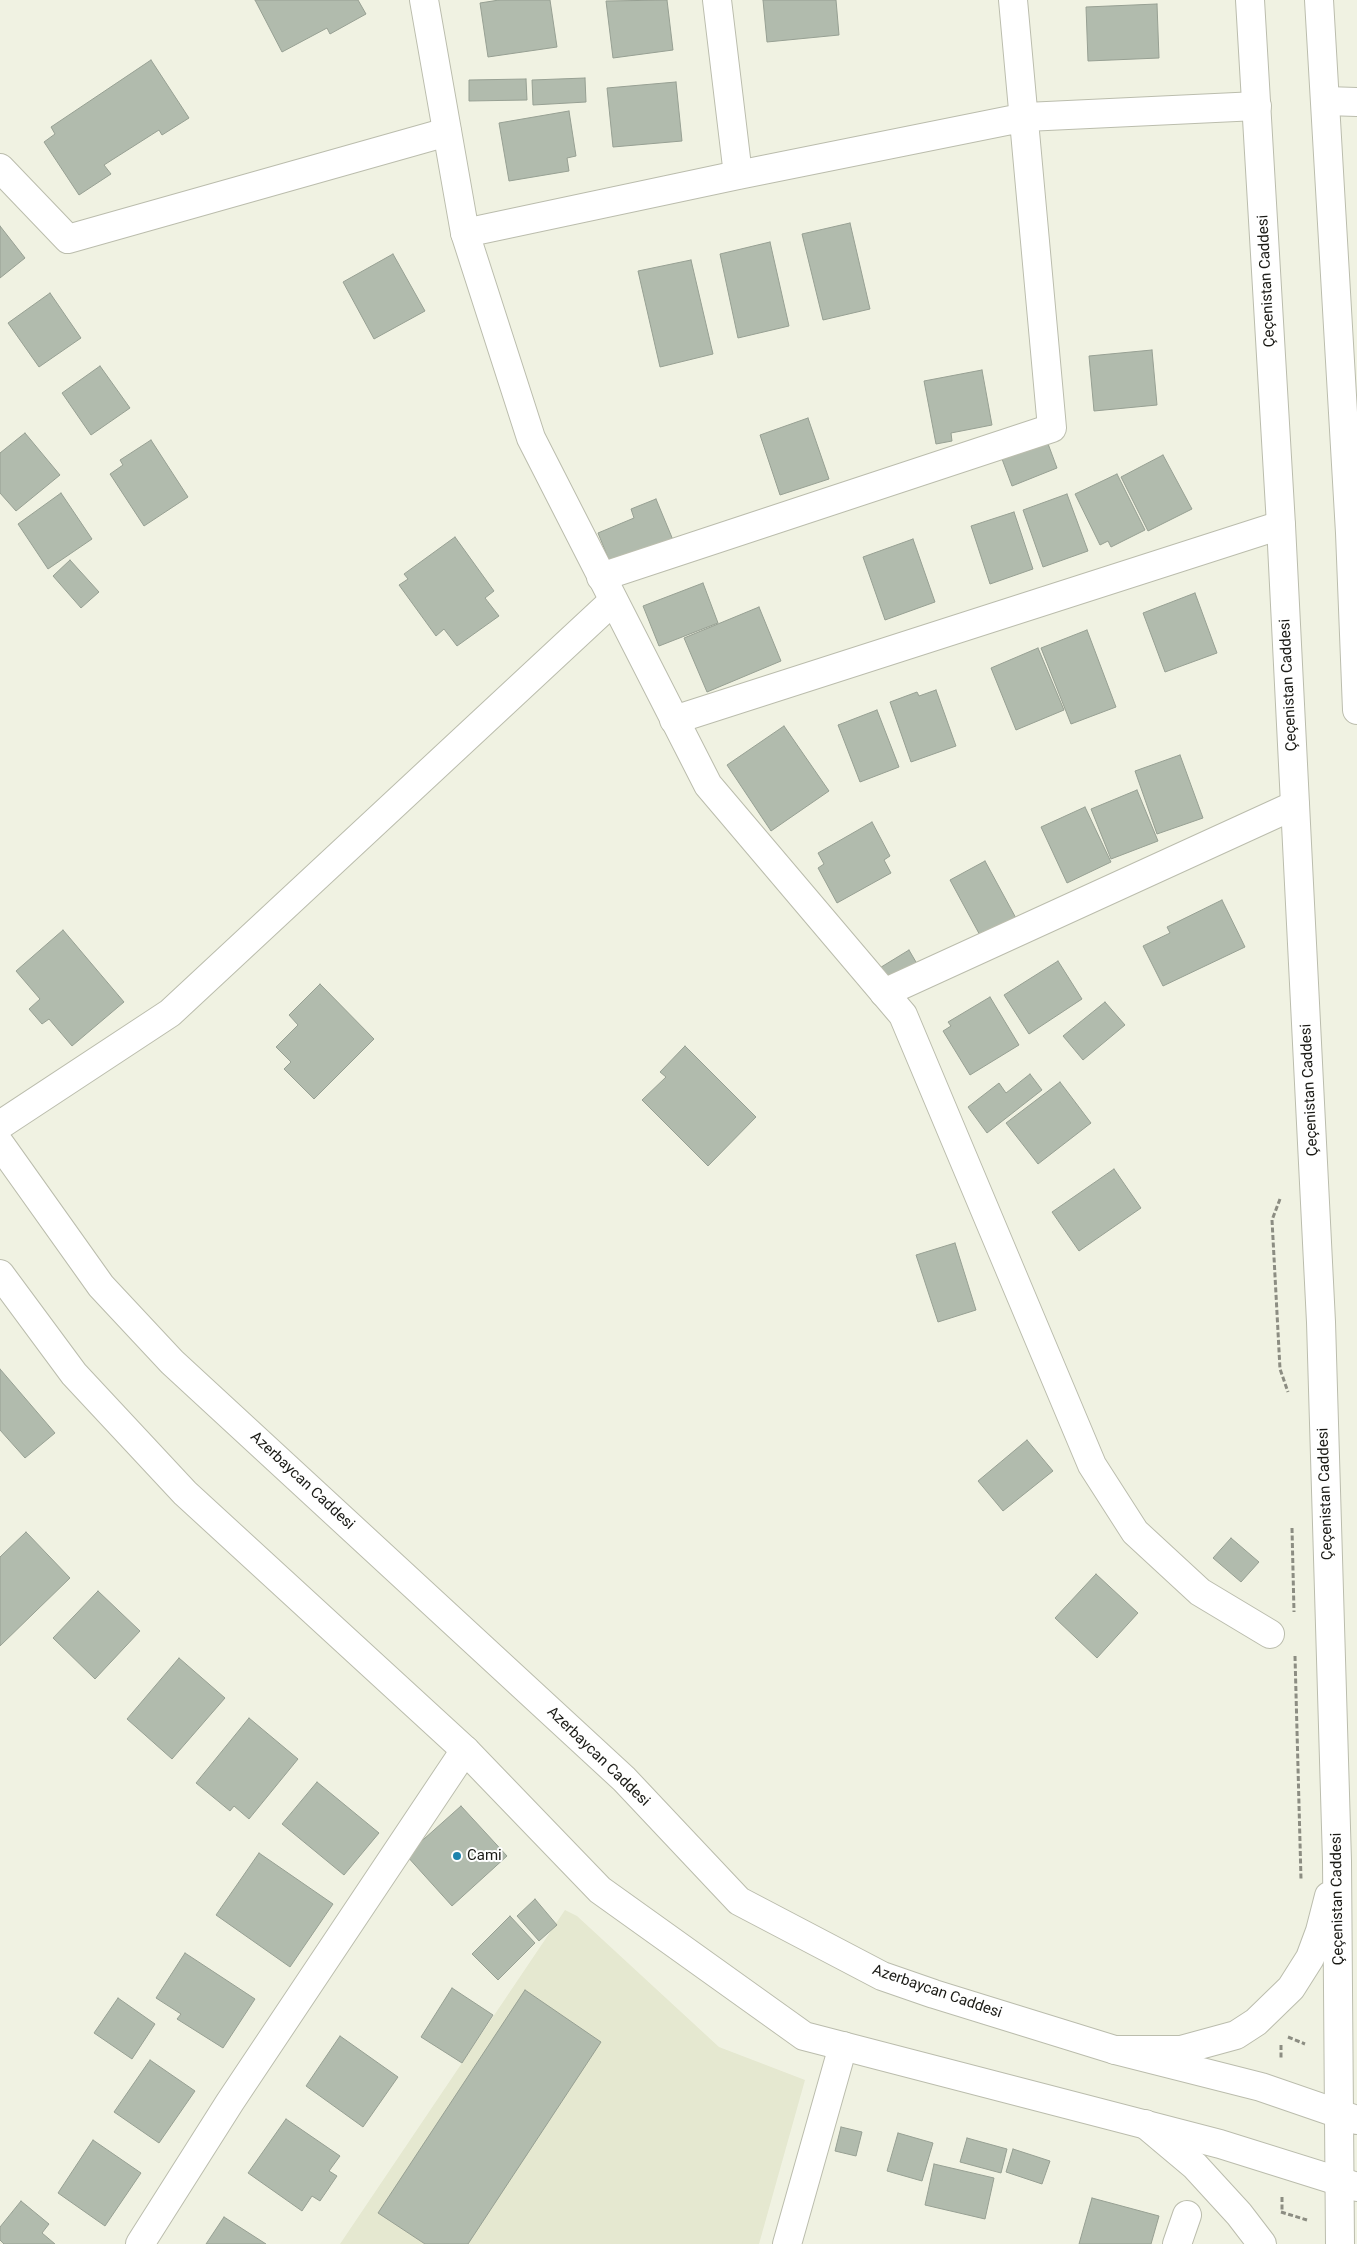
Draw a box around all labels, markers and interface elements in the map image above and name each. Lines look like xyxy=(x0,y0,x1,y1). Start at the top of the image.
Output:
street label: Çeçenistan Caddesi xyxy=(1255,214,1279,348)
street label: Çeçenistan Caddesi xyxy=(1277,618,1301,752)
street label: Çeçenistan Caddesi xyxy=(1298,1023,1322,1157)
street label: Azerbaycan Caddesi xyxy=(246,1428,358,1534)
street label: Çeçenistan Caddesi xyxy=(1315,1428,1337,1560)
street label: Azerbaycan Caddesi xyxy=(543,1703,653,1811)
street label: Çeçenistan Caddesi xyxy=(1328,1833,1348,1965)
place label: Cami xyxy=(467,1847,502,1865)
marker: Cami xyxy=(451,1850,463,1862)
street label: Azerbaycan Caddesi xyxy=(870,1961,1004,2023)

